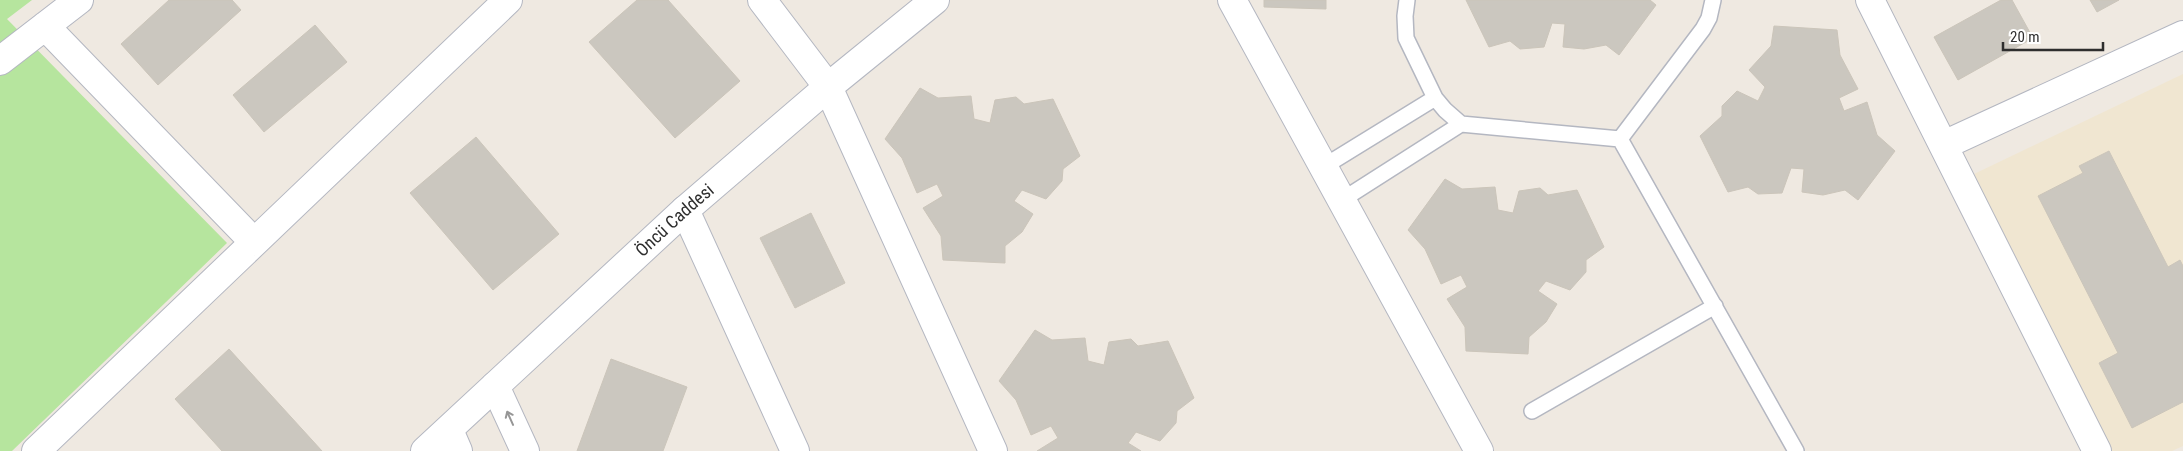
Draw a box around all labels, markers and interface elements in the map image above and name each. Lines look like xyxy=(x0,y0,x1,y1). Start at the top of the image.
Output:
scale bar xyxy=(2003,20,2103,52)
text: 20 m xyxy=(2010,28,2040,46)
street label: Öncü Caddesi xyxy=(631,179,718,261)
one-way arrow xyxy=(505,411,514,426)

